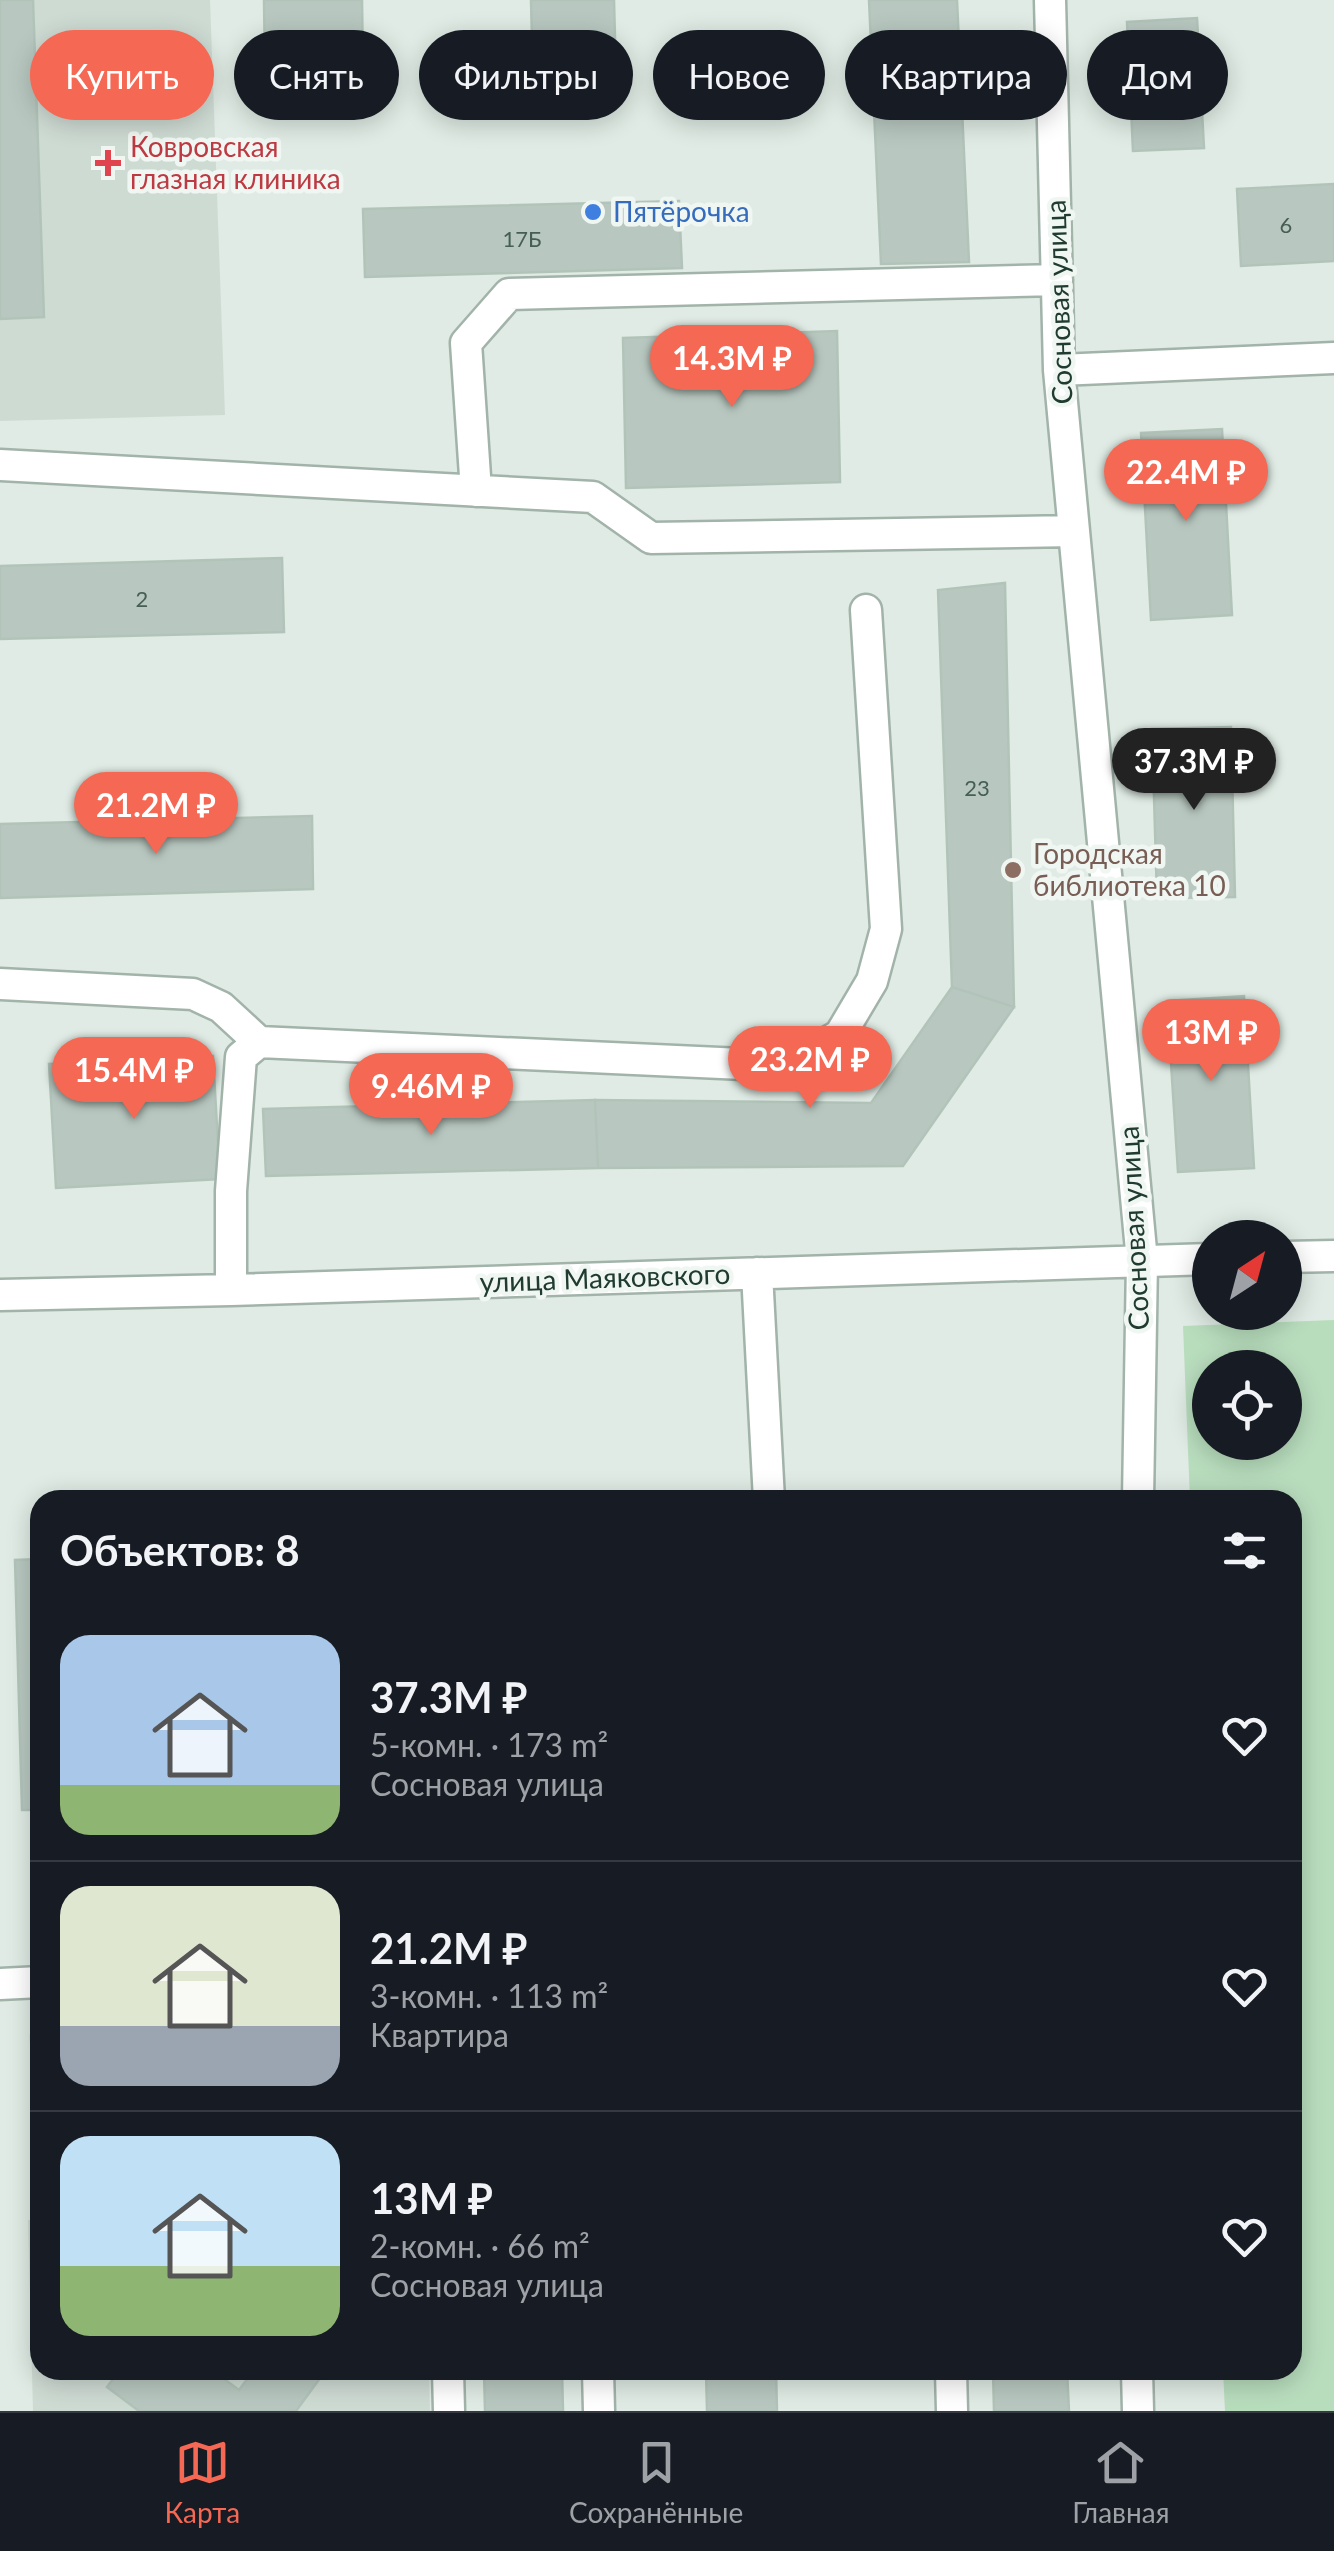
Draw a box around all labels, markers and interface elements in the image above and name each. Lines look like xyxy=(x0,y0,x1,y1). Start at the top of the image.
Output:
chip: Купить xyxy=(30,30,214,120)
chip: Снять xyxy=(234,30,399,120)
chip: Фильтры xyxy=(419,30,633,120)
chip: Новое xyxy=(653,30,825,120)
chip: Квартира xyxy=(845,30,1067,120)
chip: Дом xyxy=(1087,30,1228,120)
place label: Ковровская глазная клиника xyxy=(130,129,341,195)
marker: Ковровская глазная клиника xyxy=(95,150,121,176)
place label: Пятёрочка xyxy=(613,194,750,228)
street label: Сосновая улица xyxy=(1037,199,1079,405)
marker: Пятёрочка xyxy=(582,201,604,223)
house number: 6 xyxy=(1280,211,1292,238)
house number: 17Б xyxy=(502,225,542,252)
pin: 14.3M ₽ xyxy=(640,325,824,410)
text: 14.3M ₽ xyxy=(672,338,792,377)
pin: 22.4M ₽ xyxy=(1094,439,1278,524)
text: 22.4M ₽ xyxy=(1126,452,1246,491)
house number: 2 xyxy=(136,585,148,612)
pin: 37.3M ₽ xyxy=(1102,728,1286,813)
text: 37.3M ₽ xyxy=(1134,741,1254,780)
pin: 21.2M ₽ xyxy=(64,772,248,857)
house number: 23 xyxy=(964,774,990,801)
text: 21.2M ₽ xyxy=(96,785,216,824)
place label: Городская библиотека 10 xyxy=(1033,836,1226,902)
marker: Городская библиотека 10 xyxy=(1002,859,1024,881)
pin: 13M ₽ xyxy=(1141,999,1281,1084)
text: 13M ₽ xyxy=(1164,1012,1258,1051)
pin: 23.2M ₽ xyxy=(718,1026,902,1111)
pin: 15.4M ₽ xyxy=(42,1037,226,1122)
text: 23.2M ₽ xyxy=(750,1039,870,1078)
text: 15.4M ₽ xyxy=(74,1050,194,1089)
pin: 9.46M ₽ xyxy=(339,1053,523,1138)
text: 9.46M ₽ xyxy=(371,1066,491,1105)
street label: Сосновая улица xyxy=(1111,1125,1155,1331)
north arrow xyxy=(1192,1220,1302,1330)
map controls xyxy=(1192,1220,1302,1460)
street label: улица Маяковского xyxy=(479,1256,731,1298)
button: locate xyxy=(1192,1350,1302,1460)
icon: filters xyxy=(1217,1523,1272,1578)
text: Объектов: 8 xyxy=(60,1525,300,1575)
text: 37.3M ₽ xyxy=(370,1672,527,1722)
icon: home xyxy=(140,1675,260,1795)
icon: heart xyxy=(1217,1708,1272,1763)
text: 5-комн. · 173 m² xyxy=(370,1725,608,1764)
text: Сосновая улица xyxy=(370,1764,604,1803)
text: 21.2M ₽ xyxy=(370,1923,527,1973)
icon: home xyxy=(140,1926,260,2046)
icon: heart xyxy=(1217,1959,1272,2014)
text: 3-комн. · 113 m² xyxy=(370,1976,608,2015)
text: Квартира xyxy=(370,2015,509,2054)
text: 13M ₽ xyxy=(370,2173,493,2223)
icon: home xyxy=(140,2176,260,2296)
icon: heart xyxy=(1217,2209,1272,2264)
text: 2-комн. · 66 m² xyxy=(370,2226,590,2265)
text: Сосновая улица xyxy=(370,2265,604,2304)
tab: Карта xyxy=(164,2435,240,2529)
tab: Сохранённые xyxy=(569,2435,743,2529)
tab: Главная xyxy=(1072,2435,1170,2529)

